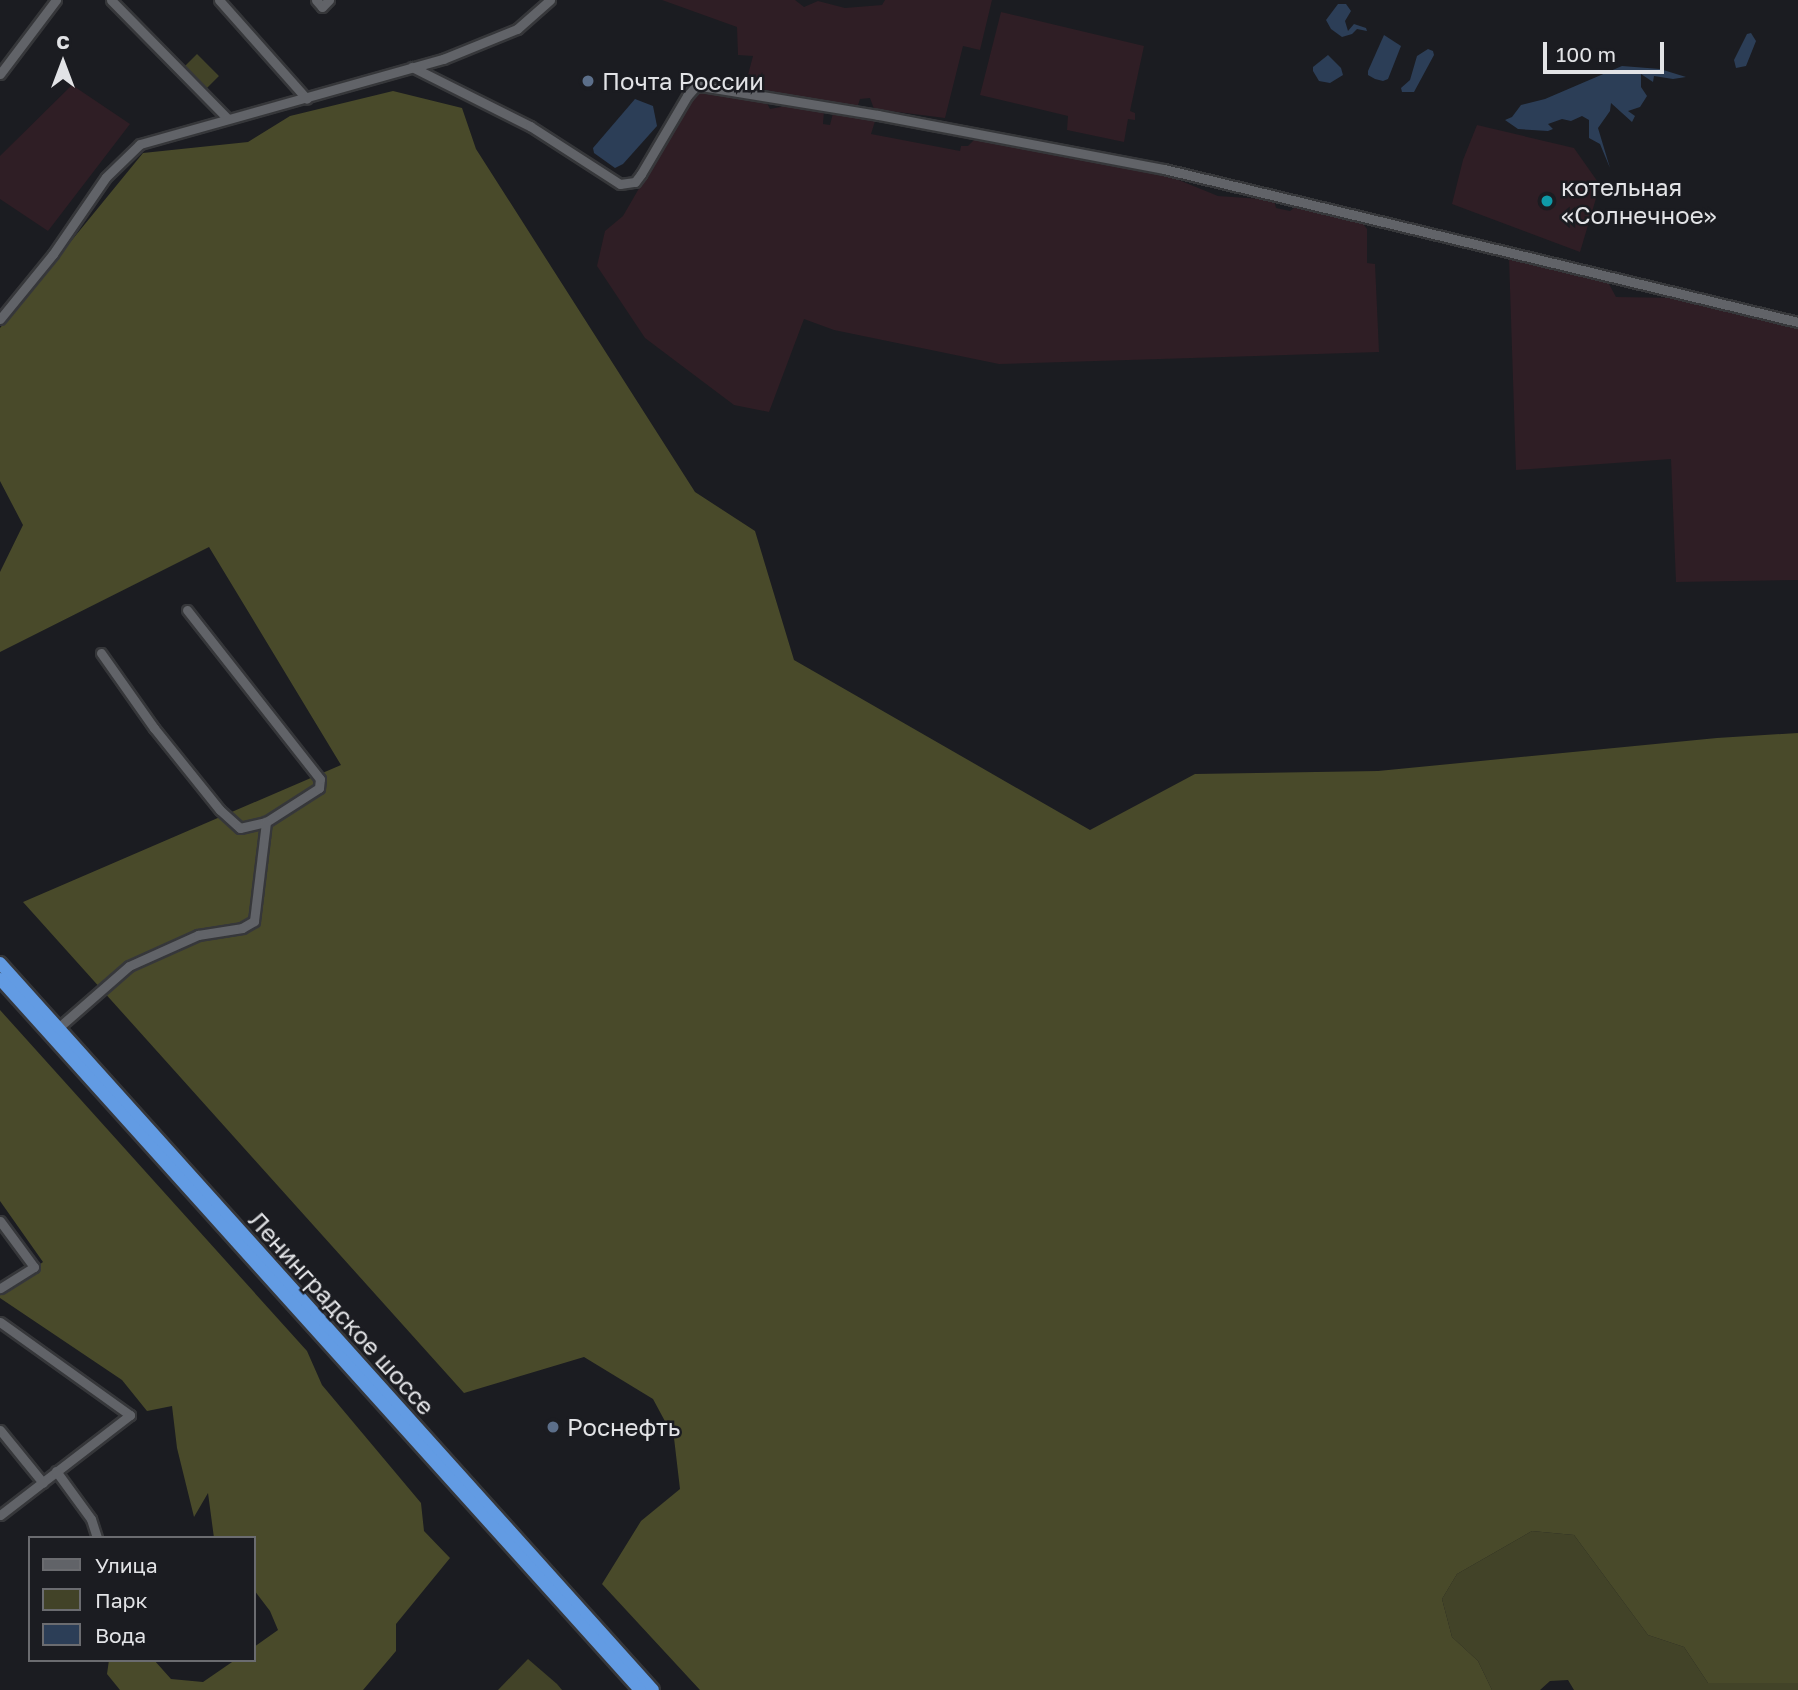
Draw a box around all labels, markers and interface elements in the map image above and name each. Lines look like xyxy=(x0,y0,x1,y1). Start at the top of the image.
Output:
north arrow xyxy=(28,28,98,98)
scale bar xyxy=(1546,28,1667,72)
text: С xyxy=(56,30,70,53)
text: 100 m xyxy=(1556,41,1616,67)
place label: Почта России xyxy=(602,67,764,95)
marker: Почта России xyxy=(580,73,596,89)
place label: котельная «Солнечное» xyxy=(1561,173,1717,229)
marker: котельная «Солнечное» xyxy=(1539,193,1555,209)
street label: Ленинградское шоссе xyxy=(243,1205,441,1421)
place label: Роснефть xyxy=(567,1413,680,1441)
marker: Роснефть xyxy=(545,1419,561,1435)
legend xyxy=(28,1536,256,1662)
text: Улица xyxy=(95,1552,158,1578)
text: Парк xyxy=(95,1587,148,1613)
text: Вода xyxy=(95,1622,146,1648)

